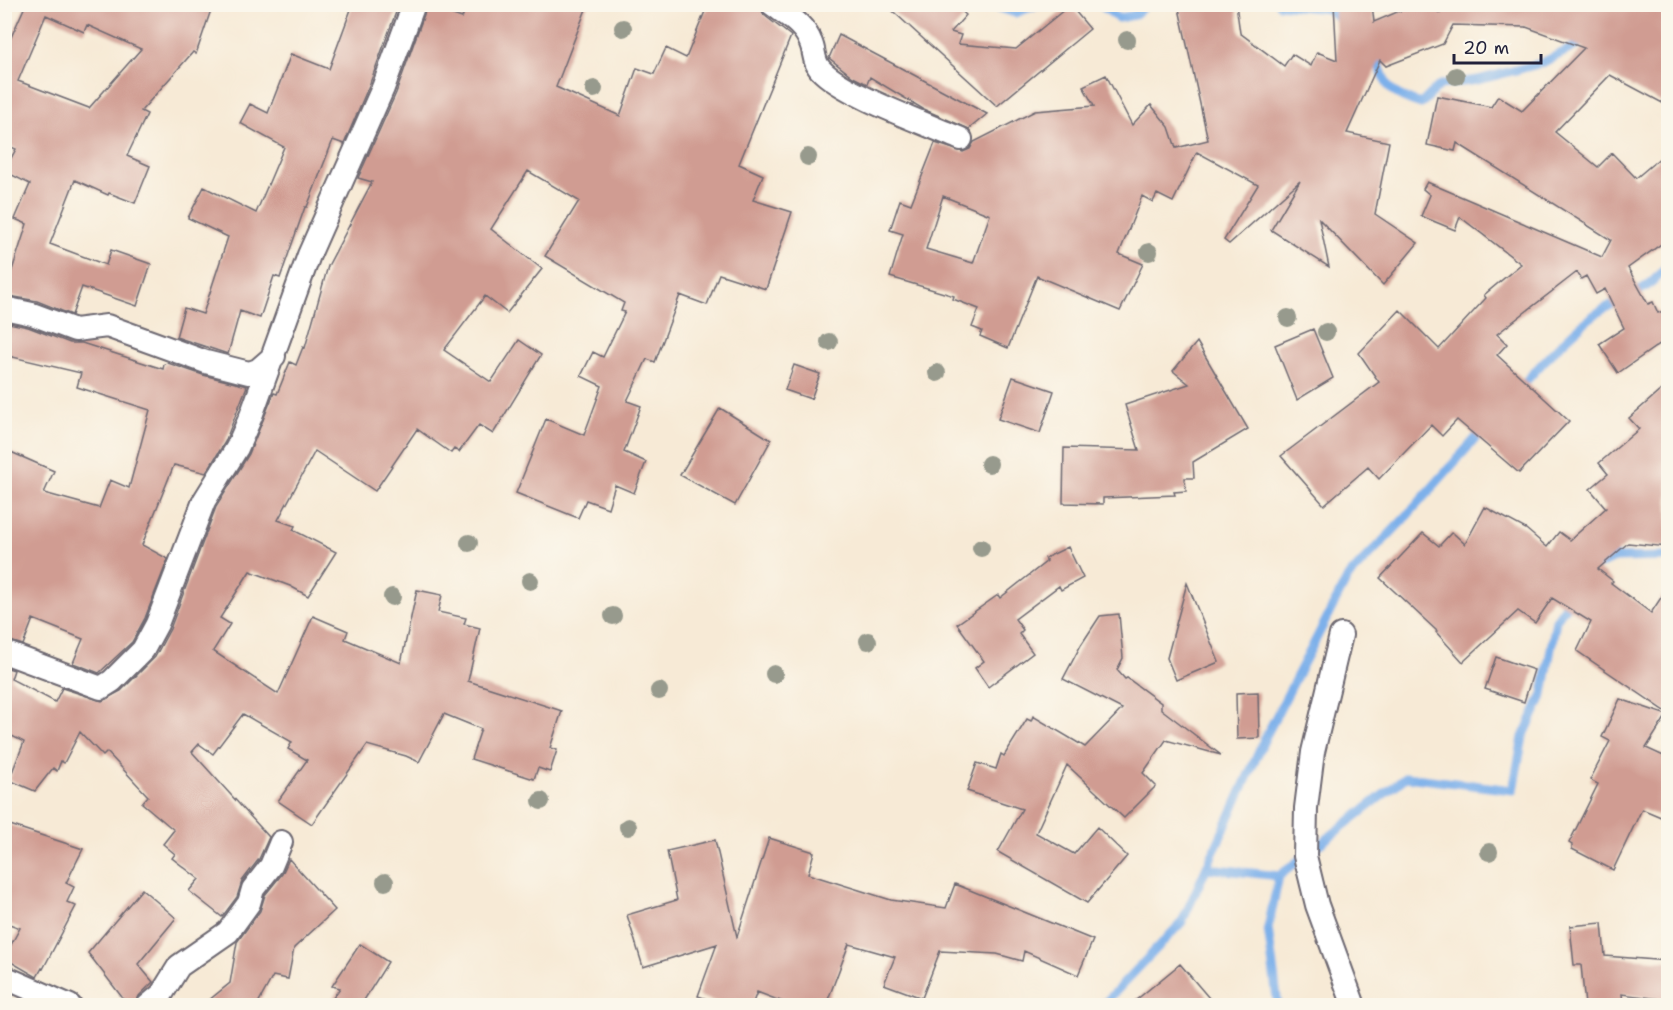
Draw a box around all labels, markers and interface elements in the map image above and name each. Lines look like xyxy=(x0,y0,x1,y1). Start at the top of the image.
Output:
scale bar xyxy=(1454,27,1541,65)
text: 20 m xyxy=(1463,36,1509,60)

